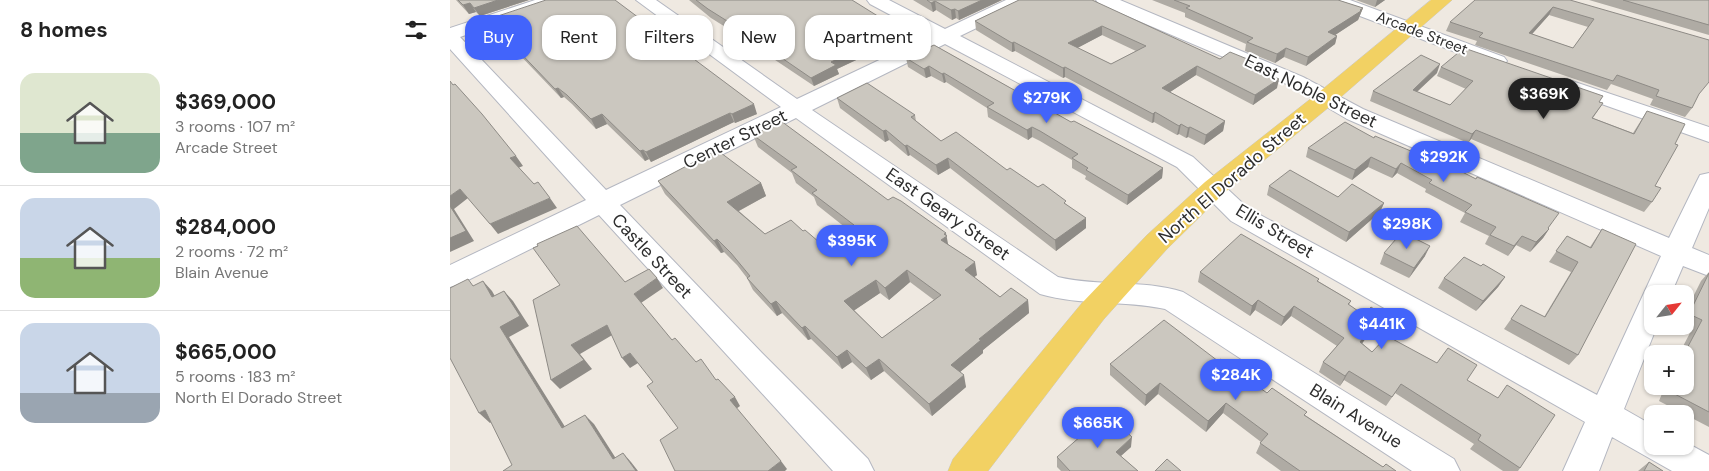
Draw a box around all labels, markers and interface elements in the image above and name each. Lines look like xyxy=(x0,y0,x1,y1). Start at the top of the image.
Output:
street label: Arcade Street xyxy=(1373,6,1471,60)
chip: Buy xyxy=(465,15,532,60)
chip: Rent xyxy=(542,15,616,60)
chip: Filters xyxy=(626,15,713,60)
chip: New xyxy=(723,15,795,60)
chip: Apartment xyxy=(805,15,931,60)
text: 8 homes xyxy=(20,16,108,44)
icon: filters xyxy=(402,16,430,44)
street label: East Noble Street xyxy=(1241,48,1381,134)
pin: $369K xyxy=(1509,78,1579,120)
pin: $279K xyxy=(1012,82,1082,124)
text: $369K xyxy=(1519,83,1569,104)
text: $279K xyxy=(1023,87,1071,108)
text: $369,000 xyxy=(175,88,276,116)
icon: home xyxy=(60,93,120,153)
street label: Center Street xyxy=(679,103,791,175)
street label: North El Dorado Street xyxy=(1153,107,1311,249)
text: 3 rooms · 107 m² xyxy=(175,116,295,137)
text: Arcade Street xyxy=(175,137,278,158)
pin: $292K xyxy=(1409,140,1479,183)
text: $292K xyxy=(1420,146,1468,167)
street label: East Geary Street xyxy=(881,162,1015,266)
street label: Ellis Street xyxy=(1231,198,1319,264)
street label: Castle Street xyxy=(606,208,698,304)
pin: $298K xyxy=(1372,208,1442,250)
text: $284,000 xyxy=(175,213,276,241)
text: $298K xyxy=(1382,213,1432,234)
icon: home xyxy=(60,218,120,278)
pin: $395K xyxy=(817,224,887,267)
text: $395K xyxy=(827,230,877,251)
text: 2 rooms · 72 m² xyxy=(175,241,288,262)
text: Blain Avenue xyxy=(175,262,269,283)
north arrow xyxy=(1644,285,1694,335)
map controls xyxy=(1644,285,1694,455)
pin: $441K xyxy=(1347,308,1417,350)
text: $441K xyxy=(1359,313,1405,334)
text: $665,000 xyxy=(175,338,276,366)
icon: home xyxy=(60,343,120,403)
button: + xyxy=(1644,345,1694,395)
pin: $284K xyxy=(1201,358,1271,401)
text: $284K xyxy=(1211,364,1261,385)
text: 5 rooms · 183 m² xyxy=(175,366,296,387)
street label: Blain Avenue xyxy=(1305,378,1407,454)
text: North El Dorado Street xyxy=(175,387,342,408)
button: − xyxy=(1644,405,1694,455)
pin: $665K xyxy=(1063,406,1133,449)
text: $665K xyxy=(1073,412,1123,433)

